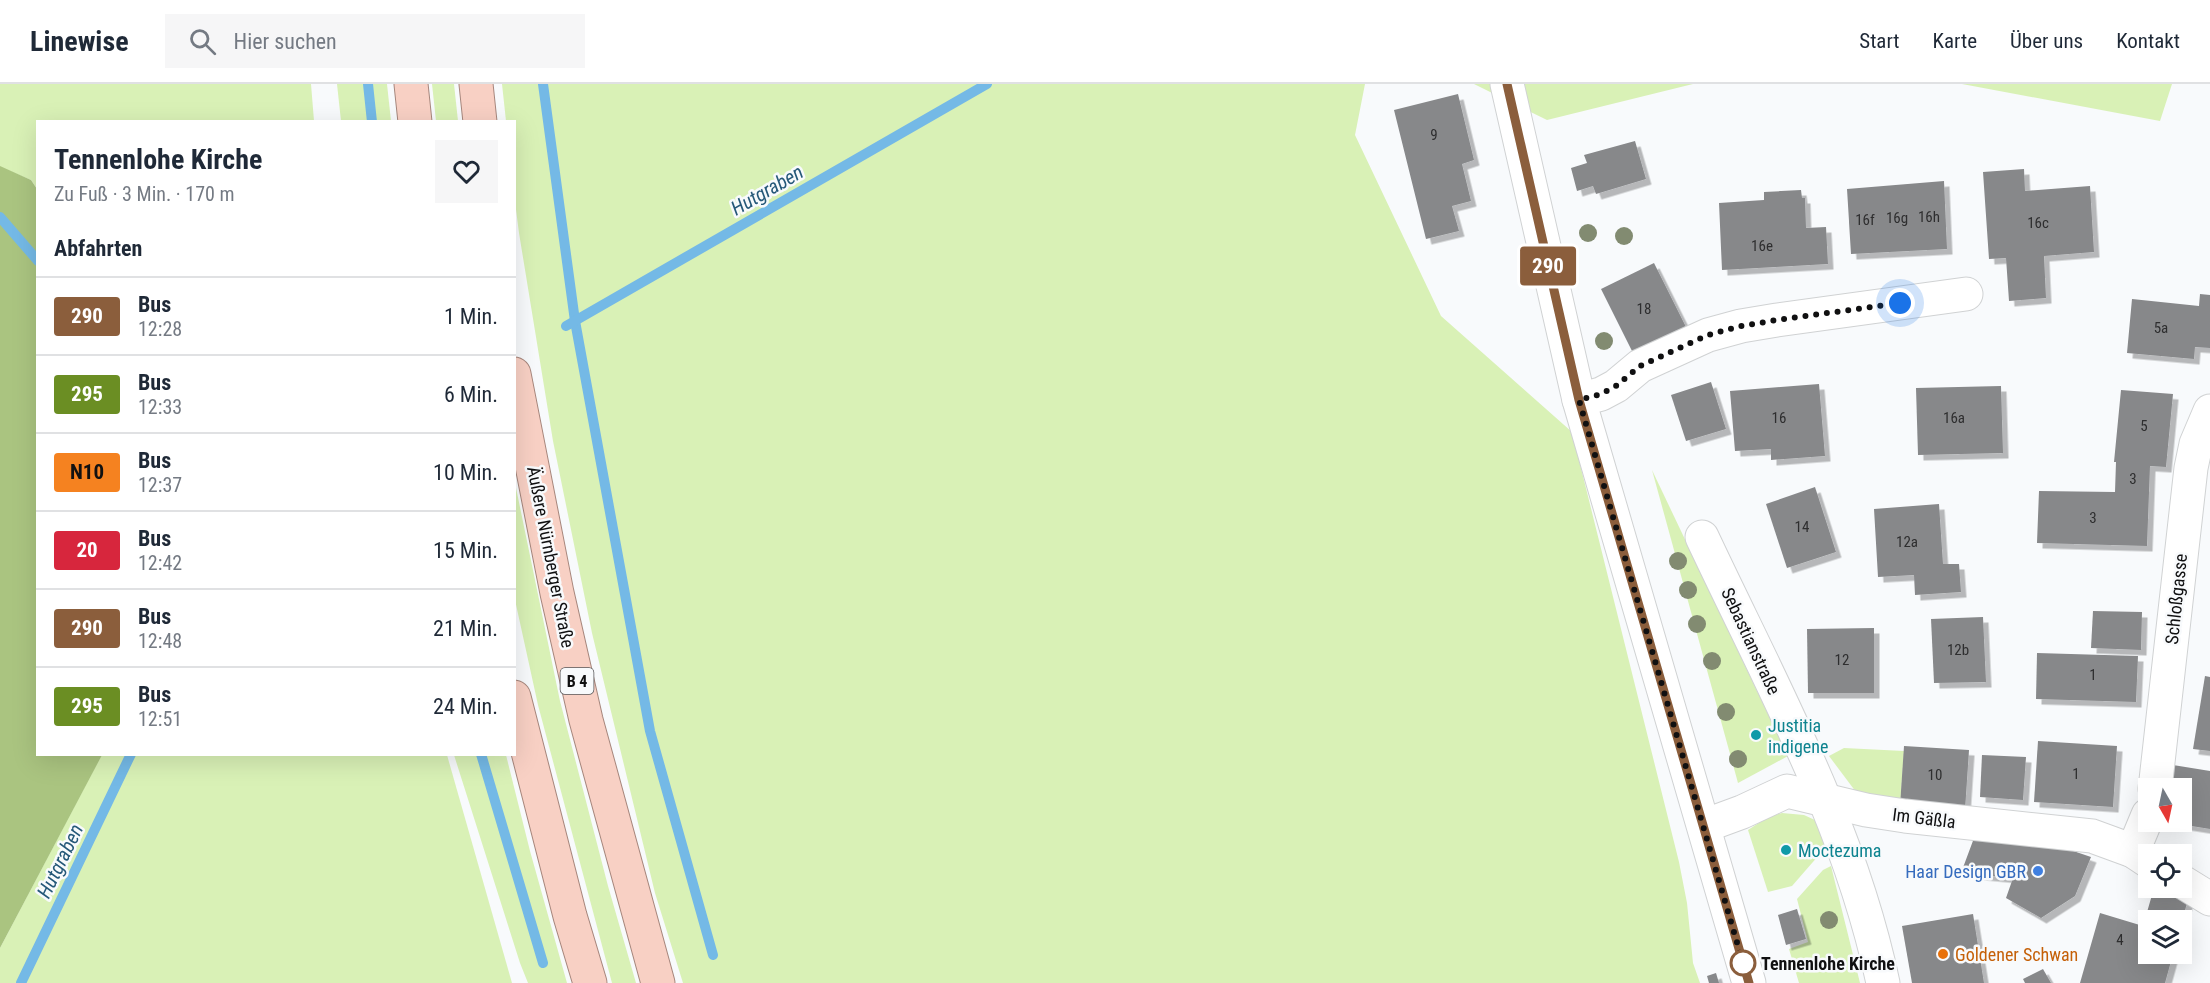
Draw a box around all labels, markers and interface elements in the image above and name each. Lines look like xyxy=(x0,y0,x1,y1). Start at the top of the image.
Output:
search box xyxy=(165,14,585,68)
text: Linewise xyxy=(30,25,129,58)
icon: search xyxy=(186,25,219,58)
text: Hier suchen xyxy=(234,29,337,54)
text: Start xyxy=(1859,29,1900,53)
text: Karte xyxy=(1933,29,1977,53)
text: Über uns xyxy=(2010,29,2083,53)
text: Kontakt xyxy=(2116,29,2180,53)
house number: 9 xyxy=(1430,126,1438,144)
button: heart xyxy=(435,140,498,203)
text: Tennenlohe Kirche xyxy=(54,143,262,176)
water label: Hutgraben xyxy=(727,160,807,220)
text: Zu Fuß · 3 Min. · 170 m xyxy=(54,182,235,206)
house number: 16h xyxy=(1918,208,1940,226)
house number: 16g xyxy=(1886,209,1908,227)
house number: 16f xyxy=(1855,211,1875,229)
house number: 16c xyxy=(2027,214,2049,232)
text: Abfahrten xyxy=(54,236,142,261)
house number: 16e xyxy=(1751,237,1773,255)
line badge: 290 xyxy=(1514,246,1582,285)
text: 290 xyxy=(1532,254,1564,278)
your location xyxy=(1885,288,1915,318)
text: Bus xyxy=(138,292,171,317)
house number: 18 xyxy=(1637,300,1651,318)
text: 290 xyxy=(71,304,103,328)
text: 1 Min. xyxy=(444,304,498,329)
text: 12:28 xyxy=(138,317,182,341)
house number: 5a xyxy=(2154,319,2168,337)
text: Bus xyxy=(138,370,171,395)
text: 295 xyxy=(71,382,103,406)
text: 6 Min. xyxy=(444,382,498,407)
text: 12:33 xyxy=(138,395,182,419)
house number: 16 xyxy=(1772,409,1786,427)
house number: 16a xyxy=(1943,409,1965,427)
house number: 5 xyxy=(2140,417,2148,435)
text: Bus xyxy=(138,448,171,473)
text: N10 xyxy=(70,460,104,484)
text: 10 Min. xyxy=(433,460,498,485)
street label: Äußere Nürnberger Straße xyxy=(523,464,579,650)
house number: 3 xyxy=(2129,470,2137,488)
text: 12:37 xyxy=(138,473,182,497)
house number: 3 xyxy=(2089,509,2097,527)
house number: 14 xyxy=(1795,518,1809,536)
text: Bus xyxy=(138,526,171,551)
house number: 12a xyxy=(1896,533,1918,551)
text: 20 xyxy=(76,538,98,562)
text: 15 Min. xyxy=(433,538,498,563)
text: 12:42 xyxy=(138,551,182,575)
street label: Schloßgasse xyxy=(2161,553,2191,645)
street label: Sebastianstraße xyxy=(1717,584,1785,698)
text: Bus xyxy=(138,604,171,629)
text: 290 xyxy=(71,616,103,640)
text: 21 Min. xyxy=(433,616,498,641)
text: 12:48 xyxy=(138,629,182,653)
house number: 12b xyxy=(1947,641,1969,659)
house number: 12 xyxy=(1835,651,1849,669)
house number: 1 xyxy=(2089,666,2097,684)
road number: B 4 xyxy=(560,668,594,694)
text: Bus xyxy=(138,682,171,707)
text: 295 xyxy=(71,694,103,718)
text: 24 Min. xyxy=(433,694,498,719)
text: 12:51 xyxy=(138,707,182,731)
place label: Justitia indigene xyxy=(1768,715,1828,757)
marker: Justitia indigene xyxy=(1749,728,1763,742)
house number: 1 xyxy=(2072,765,2080,783)
house number: 10 xyxy=(1928,766,1942,784)
north arrow xyxy=(2138,778,2192,832)
map controls xyxy=(2138,778,2192,964)
street label: Im Gäßla xyxy=(1891,804,1957,832)
water label: Hutgraben xyxy=(32,820,88,902)
place label: Moctezuma xyxy=(1798,840,1882,861)
marker: Moctezuma xyxy=(1779,843,1793,857)
button: locate xyxy=(2138,844,2192,898)
place label: Haar Design GBR xyxy=(1905,861,2026,882)
marker: Haar Design GBR xyxy=(2031,864,2045,878)
button: layers xyxy=(2138,910,2192,964)
house number: 4 xyxy=(2116,931,2124,949)
place label: Goldener Schwan xyxy=(1955,944,2078,965)
marker: Goldener Schwan xyxy=(1936,947,1950,961)
marker: Tennenlohe Kirche xyxy=(1730,950,1756,976)
place label: Tennenlohe Kirche xyxy=(1761,953,1895,974)

